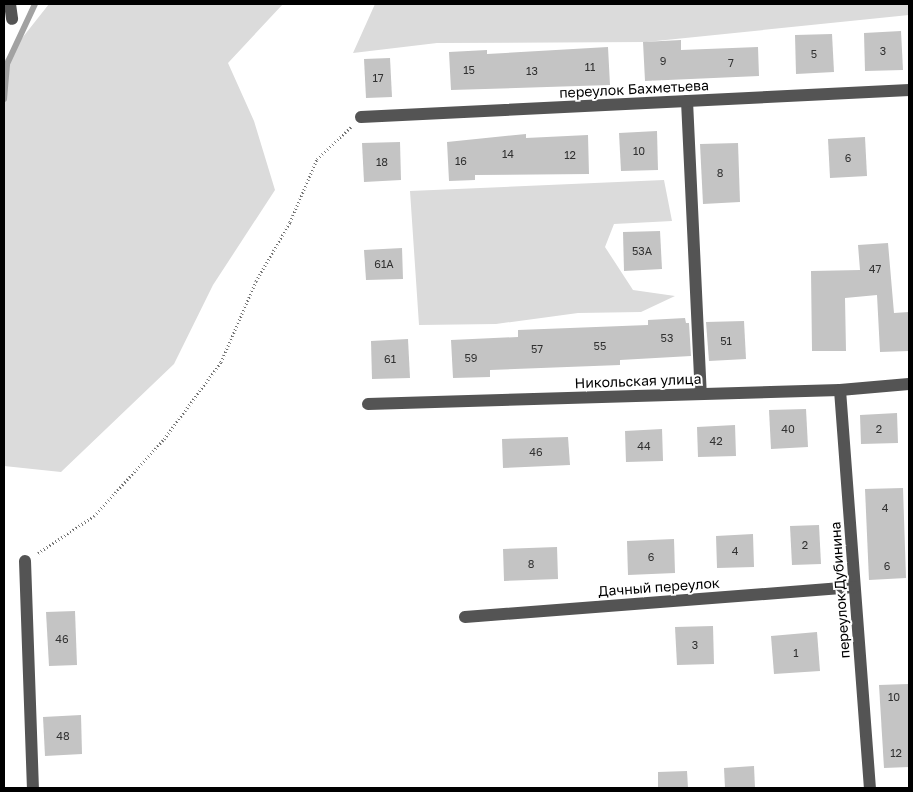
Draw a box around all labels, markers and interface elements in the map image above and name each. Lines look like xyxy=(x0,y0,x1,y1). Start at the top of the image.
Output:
house number: 3 xyxy=(880,44,886,58)
house number: 5 xyxy=(811,47,817,61)
house number: 9 xyxy=(660,54,666,68)
house number: 7 xyxy=(728,56,734,70)
house number: 11 xyxy=(585,60,595,74)
house number: 15 xyxy=(463,63,475,77)
house number: 13 xyxy=(526,64,538,78)
house number: 17 xyxy=(372,71,384,85)
street label: переулок Бахметьева xyxy=(559,77,709,101)
house number: 10 xyxy=(633,144,645,158)
house number: 14 xyxy=(502,147,514,161)
house number: 12 xyxy=(564,148,576,162)
house number: 6 xyxy=(845,151,851,165)
house number: 16 xyxy=(455,154,467,168)
house number: 18 xyxy=(376,155,388,169)
house number: 8 xyxy=(717,166,723,180)
house number: 53А xyxy=(632,244,652,258)
house number: 61А xyxy=(374,257,394,271)
house number: 47 xyxy=(869,262,881,276)
house number: 53 xyxy=(661,331,673,345)
house number: 51 xyxy=(720,334,732,348)
house number: 55 xyxy=(594,339,606,353)
house number: 57 xyxy=(531,342,543,356)
house number: 59 xyxy=(464,351,478,365)
house number: 61 xyxy=(384,352,396,366)
street label: Никольская улица xyxy=(574,370,702,392)
house number: 40 xyxy=(781,422,795,436)
house number: 2 xyxy=(876,422,882,436)
house number: 42 xyxy=(709,434,723,448)
house number: 44 xyxy=(637,439,651,453)
house number: 46 xyxy=(529,445,543,459)
house number: 4 xyxy=(882,501,888,515)
street label: переулок Дубинина xyxy=(827,521,853,659)
house number: 2 xyxy=(802,538,808,552)
house number: 4 xyxy=(732,544,738,558)
house number: 6 xyxy=(648,550,654,564)
house number: 8 xyxy=(528,557,534,571)
house number: 6 xyxy=(884,559,890,573)
street label: Дачный переулок xyxy=(598,574,720,600)
house number: 46 xyxy=(55,632,69,646)
house number: 3 xyxy=(692,638,698,652)
house number: 1 xyxy=(793,646,799,660)
house number: 10 xyxy=(888,690,900,704)
house number: 48 xyxy=(56,729,70,743)
house number: 12 xyxy=(890,746,902,760)

